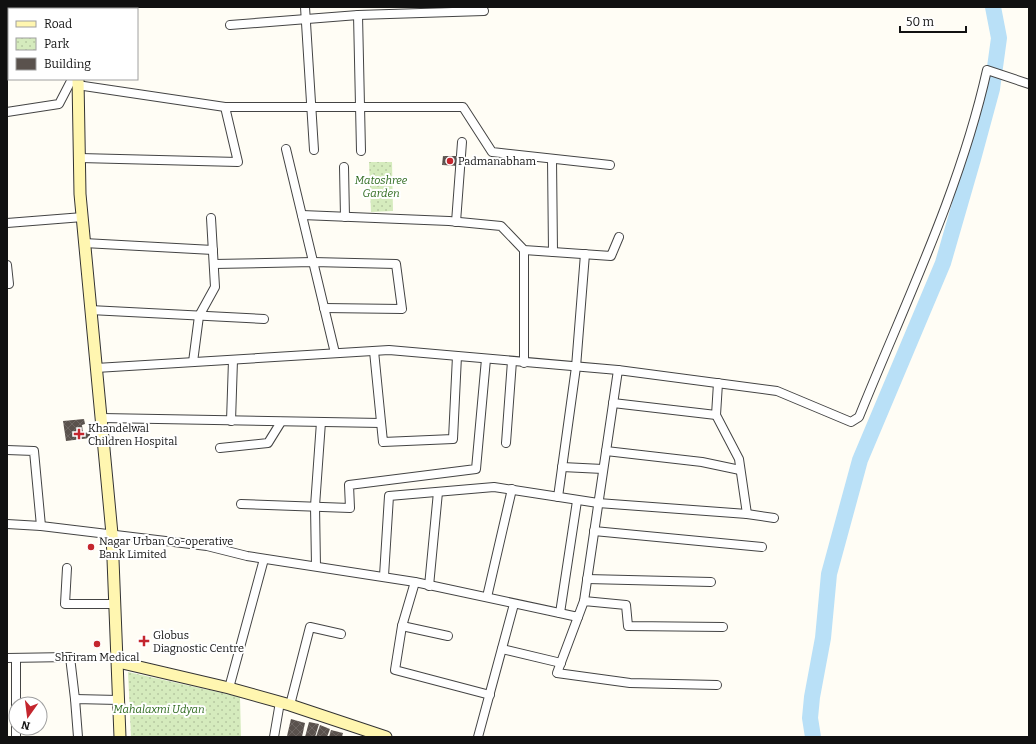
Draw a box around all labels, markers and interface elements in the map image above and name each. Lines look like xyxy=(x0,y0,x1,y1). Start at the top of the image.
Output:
legend xyxy=(8,8,138,80)
scale bar xyxy=(900,8,966,34)
text: 50 m xyxy=(906,15,935,29)
text: Road xyxy=(44,17,72,31)
text: Park xyxy=(44,37,70,51)
text: Building xyxy=(44,57,91,71)
place label: Padmanabham xyxy=(458,155,537,168)
marker: Padmanabham xyxy=(445,156,455,166)
park label: Matoshree Garden xyxy=(355,174,408,200)
place label: Khandelwal Children Hospital xyxy=(88,422,177,448)
marker: Khandelwal Children Hospital xyxy=(73,428,85,440)
place label: Nagar Urban Co-operative Bank Limited xyxy=(99,535,233,561)
marker: Nagar Urban Co-operative Bank Limited xyxy=(86,542,96,552)
place label: Globus Diagnostic Centre xyxy=(153,629,244,655)
marker: Globus Diagnostic Centre xyxy=(138,635,150,647)
marker: Shriram Medical xyxy=(92,639,102,649)
place label: Shriram Medical xyxy=(55,651,139,664)
north arrow xyxy=(8,696,48,736)
park label: Mahalaxmi Udyan xyxy=(113,703,205,716)
text: N xyxy=(20,718,31,733)

